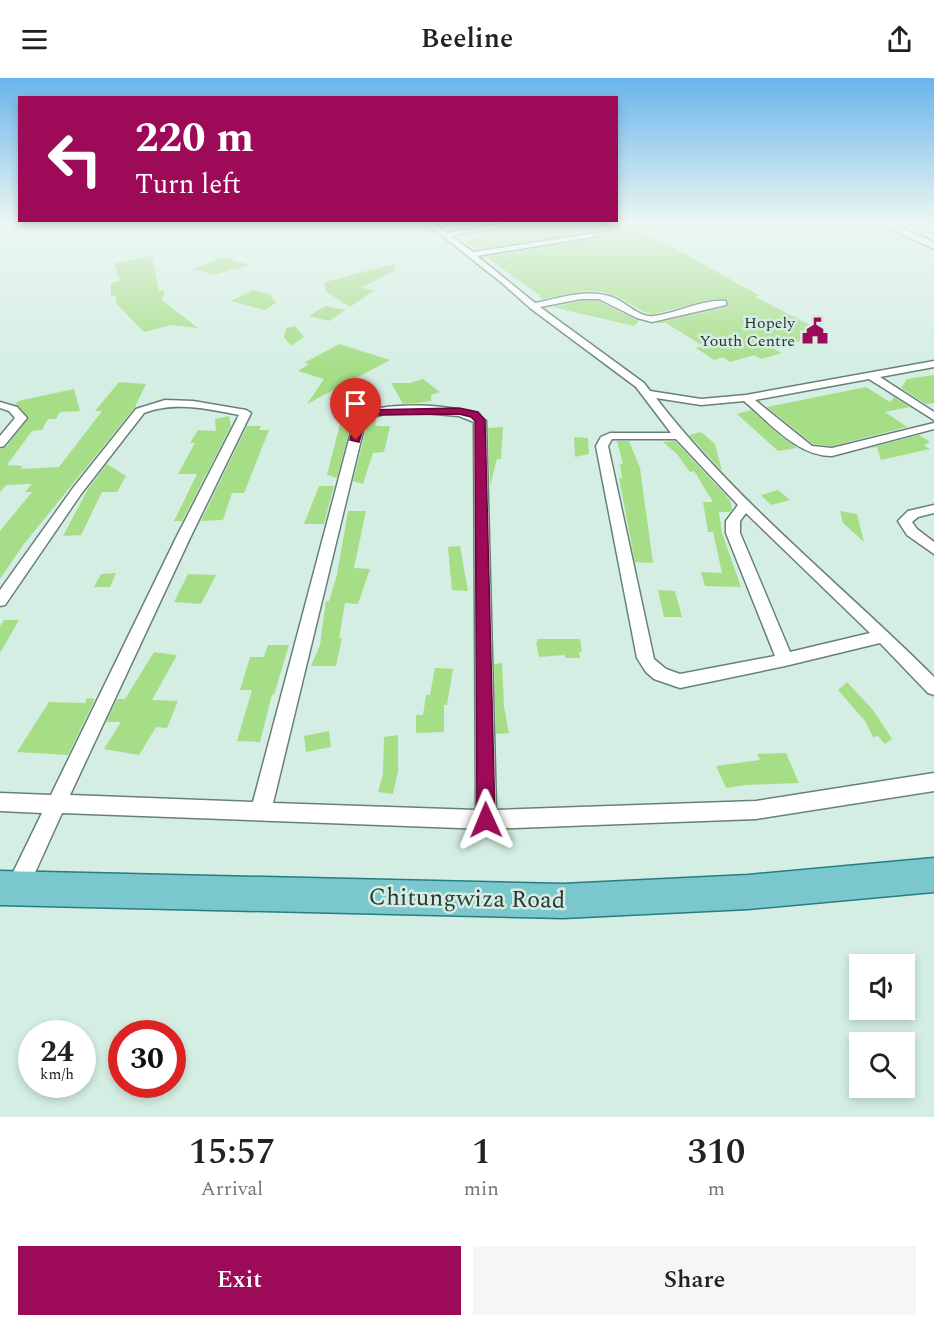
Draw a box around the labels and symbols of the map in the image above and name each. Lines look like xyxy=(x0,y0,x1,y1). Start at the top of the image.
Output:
place label: Hopely Youth Centre xyxy=(699,311,796,353)
public building icon: Hopely Youth Centre xyxy=(800,316,830,346)
pin xyxy=(330,378,381,440)
position arrow xyxy=(454,788,518,852)
street label: Chitungwiza Road xyxy=(368,879,566,919)
speed limit sign: 30 xyxy=(108,1020,186,1098)

